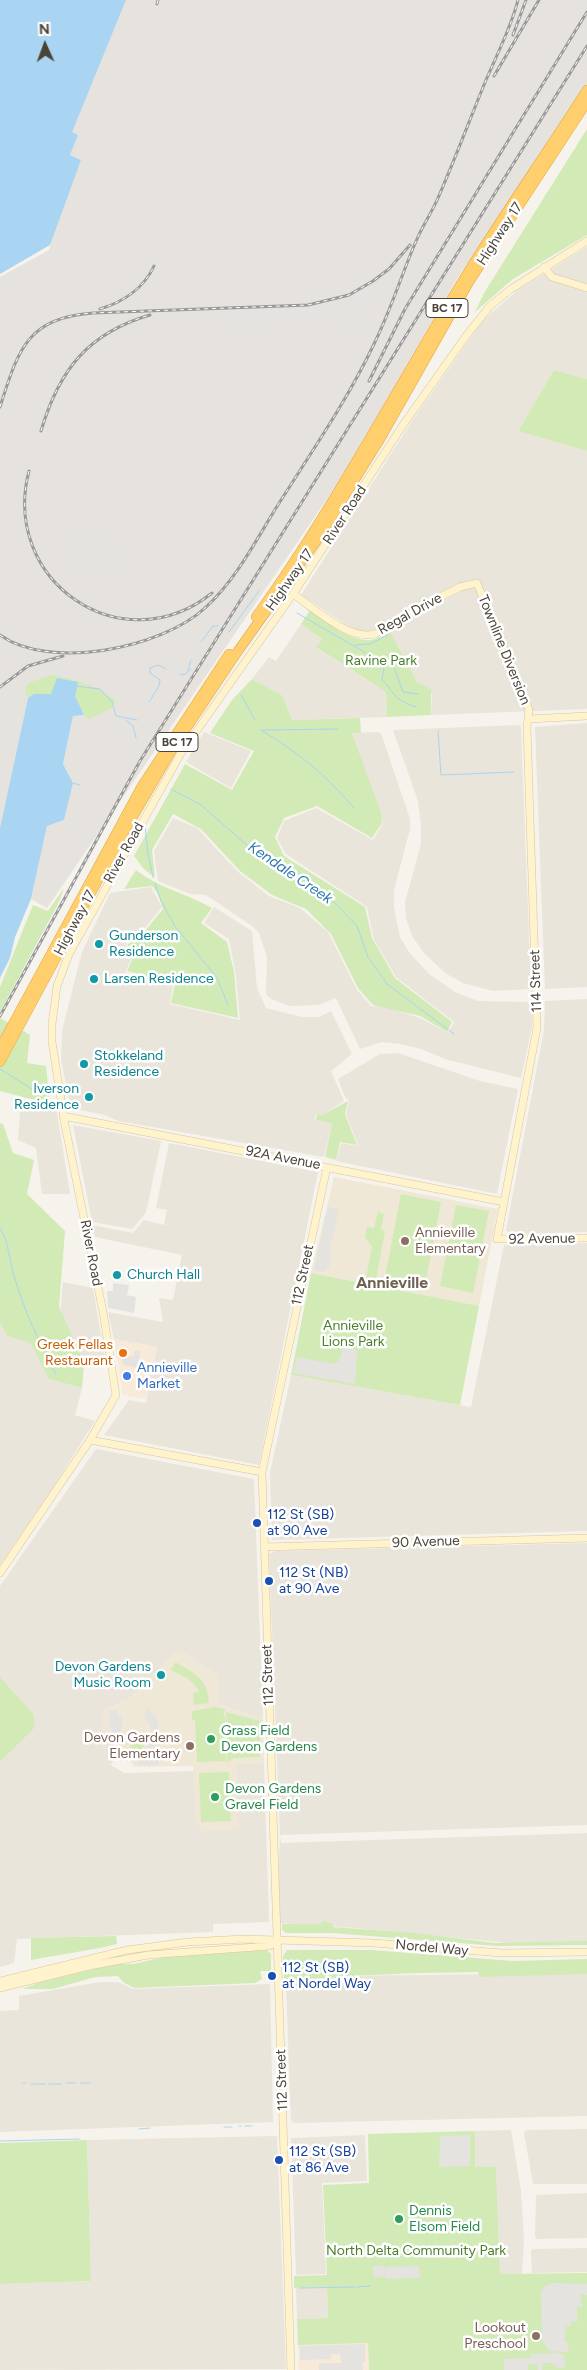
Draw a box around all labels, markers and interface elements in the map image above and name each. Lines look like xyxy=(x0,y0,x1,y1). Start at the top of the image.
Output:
north arrow xyxy=(20,20,70,70)
text: N xyxy=(39,21,50,38)
street label: Highway 17 xyxy=(473,199,527,269)
road number: BC 17 xyxy=(426,298,468,318)
street label: River Road xyxy=(320,482,370,548)
street label: Highway 17 xyxy=(263,546,317,614)
street label: Regal Drive xyxy=(375,590,445,638)
street label: Townline Diversion xyxy=(474,593,534,707)
park label: Ravine Park xyxy=(345,653,417,669)
road number: BC 17 xyxy=(156,732,198,752)
street label: River Road xyxy=(100,820,148,886)
water label: Kendale Creek xyxy=(244,838,336,908)
street label: Highway 17 xyxy=(51,887,99,959)
place label: Gunderson Residence xyxy=(109,928,178,960)
marker: Gunderson Residence xyxy=(93,938,105,950)
street label: 114 Street xyxy=(527,949,545,1013)
place label: Larsen Residence xyxy=(104,971,214,987)
marker: Larsen Residence xyxy=(88,973,100,985)
place label: Stokkeland Residence xyxy=(94,1048,163,1080)
marker: Stokkeland Residence xyxy=(78,1058,90,1070)
place label: Iverson Residence xyxy=(14,1081,79,1114)
marker: Iverson Residence xyxy=(83,1091,95,1103)
street label: 92A Avenue xyxy=(244,1143,322,1173)
street label: River Road xyxy=(76,1218,106,1288)
place label: Annieville Elementary xyxy=(415,1225,486,1258)
street label: 92 Avenue xyxy=(509,1230,575,1248)
marker: Annieville Elementary xyxy=(399,1235,411,1247)
street label: 112 Street xyxy=(288,1243,318,1307)
place label: Church Hall xyxy=(127,1267,200,1283)
marker: Church Hall xyxy=(111,1269,123,1281)
district label: Annieville xyxy=(356,1273,428,1293)
park label: Annieville Lions Park xyxy=(321,1318,385,1350)
place label: Greek Fellas Restaurant xyxy=(37,1337,113,1370)
marker: Greek Fellas Restaurant xyxy=(117,1347,129,1359)
place label: Annieville Market xyxy=(137,1360,197,1392)
marker: Annieville Market xyxy=(121,1370,133,1382)
place label: 112 St (SB) at 90 Ave xyxy=(267,1507,334,1540)
marker: 112 St (SB) at 90 Ave xyxy=(251,1517,263,1529)
street label: 90 Avenue xyxy=(392,1532,460,1552)
place label: 112 St (NB) at 90 Ave xyxy=(279,1565,348,1598)
marker: 112 St (NB) at 90 Ave xyxy=(263,1575,275,1587)
street label: 112 Street xyxy=(259,1644,277,1706)
place label: Devon Gardens Music Room xyxy=(55,1659,151,1691)
marker: Devon Gardens Music Room xyxy=(155,1669,167,1681)
place label: Grass Field Devon Gardens xyxy=(221,1723,317,1755)
place label: Devon Gardens Elementary xyxy=(84,1730,180,1762)
marker: Grass Field Devon Gardens xyxy=(205,1733,217,1745)
marker: Devon Gardens Elementary xyxy=(184,1740,196,1752)
place label: Devon Gardens Gravel Field xyxy=(225,1781,321,1814)
marker: Devon Gardens Gravel Field xyxy=(209,1791,221,1803)
street label: Nordel Way xyxy=(395,1936,469,1960)
place label: 112 St (SB) at Nordel Way xyxy=(282,1960,371,1992)
marker: 112 St (SB) at Nordel Way xyxy=(266,1970,278,1982)
street label: 112 Street xyxy=(273,2049,291,2111)
place label: 112 St (SB) at 86 Ave xyxy=(289,2144,356,2176)
marker: 112 St (SB) at 86 Ave xyxy=(273,2154,285,2166)
place label: Dennis Elsom Field xyxy=(409,2203,480,2236)
marker: Dennis Elsom Field xyxy=(393,2213,405,2225)
park label: North Delta Community Park xyxy=(326,2243,506,2259)
place label: Lookout Preschool xyxy=(464,2320,526,2352)
marker: Lookout Preschool xyxy=(530,2330,542,2342)

